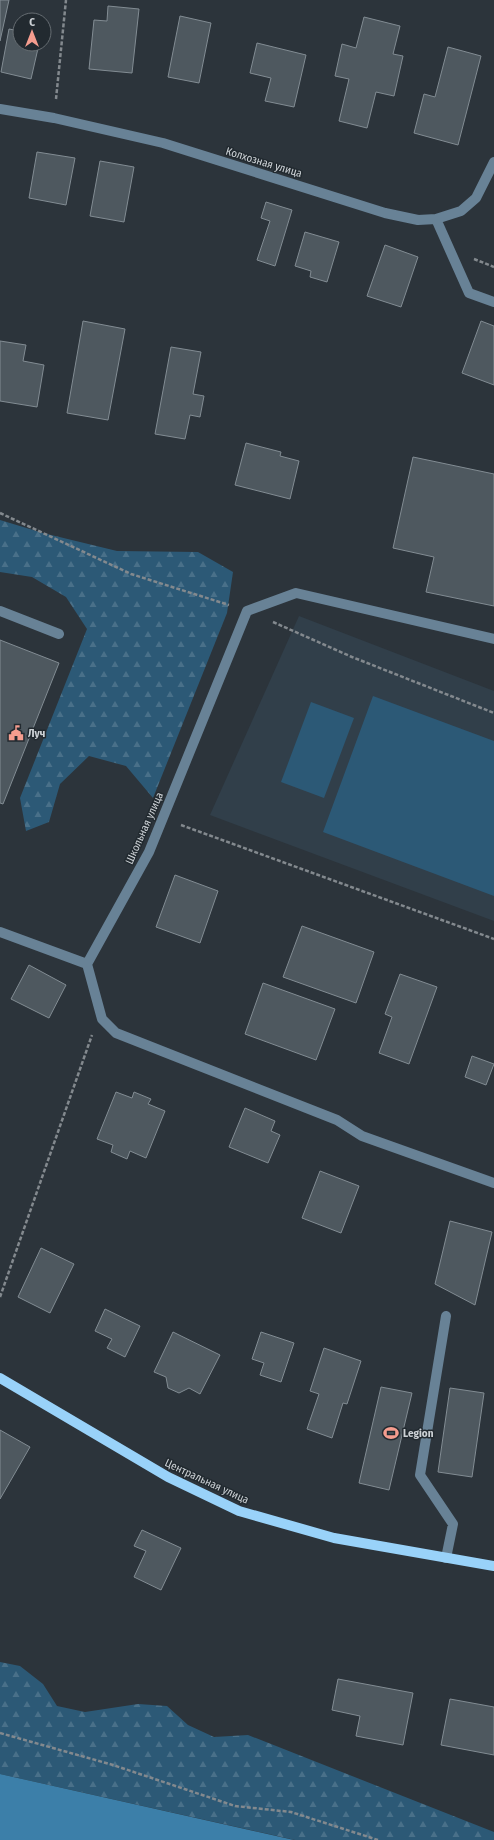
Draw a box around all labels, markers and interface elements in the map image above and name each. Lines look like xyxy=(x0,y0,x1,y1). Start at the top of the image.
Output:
north arrow xyxy=(12,12,52,52)
text: С xyxy=(29,16,35,29)
street label: Колхозная улица xyxy=(224,145,304,180)
public building icon: Луч xyxy=(7,724,25,742)
place label: Луч xyxy=(28,727,45,740)
street label: Школьная улица xyxy=(123,790,166,866)
sports icon: Legion xyxy=(382,1424,400,1442)
place label: Legion xyxy=(403,1427,434,1440)
street label: Центральная улица xyxy=(163,1456,251,1507)

